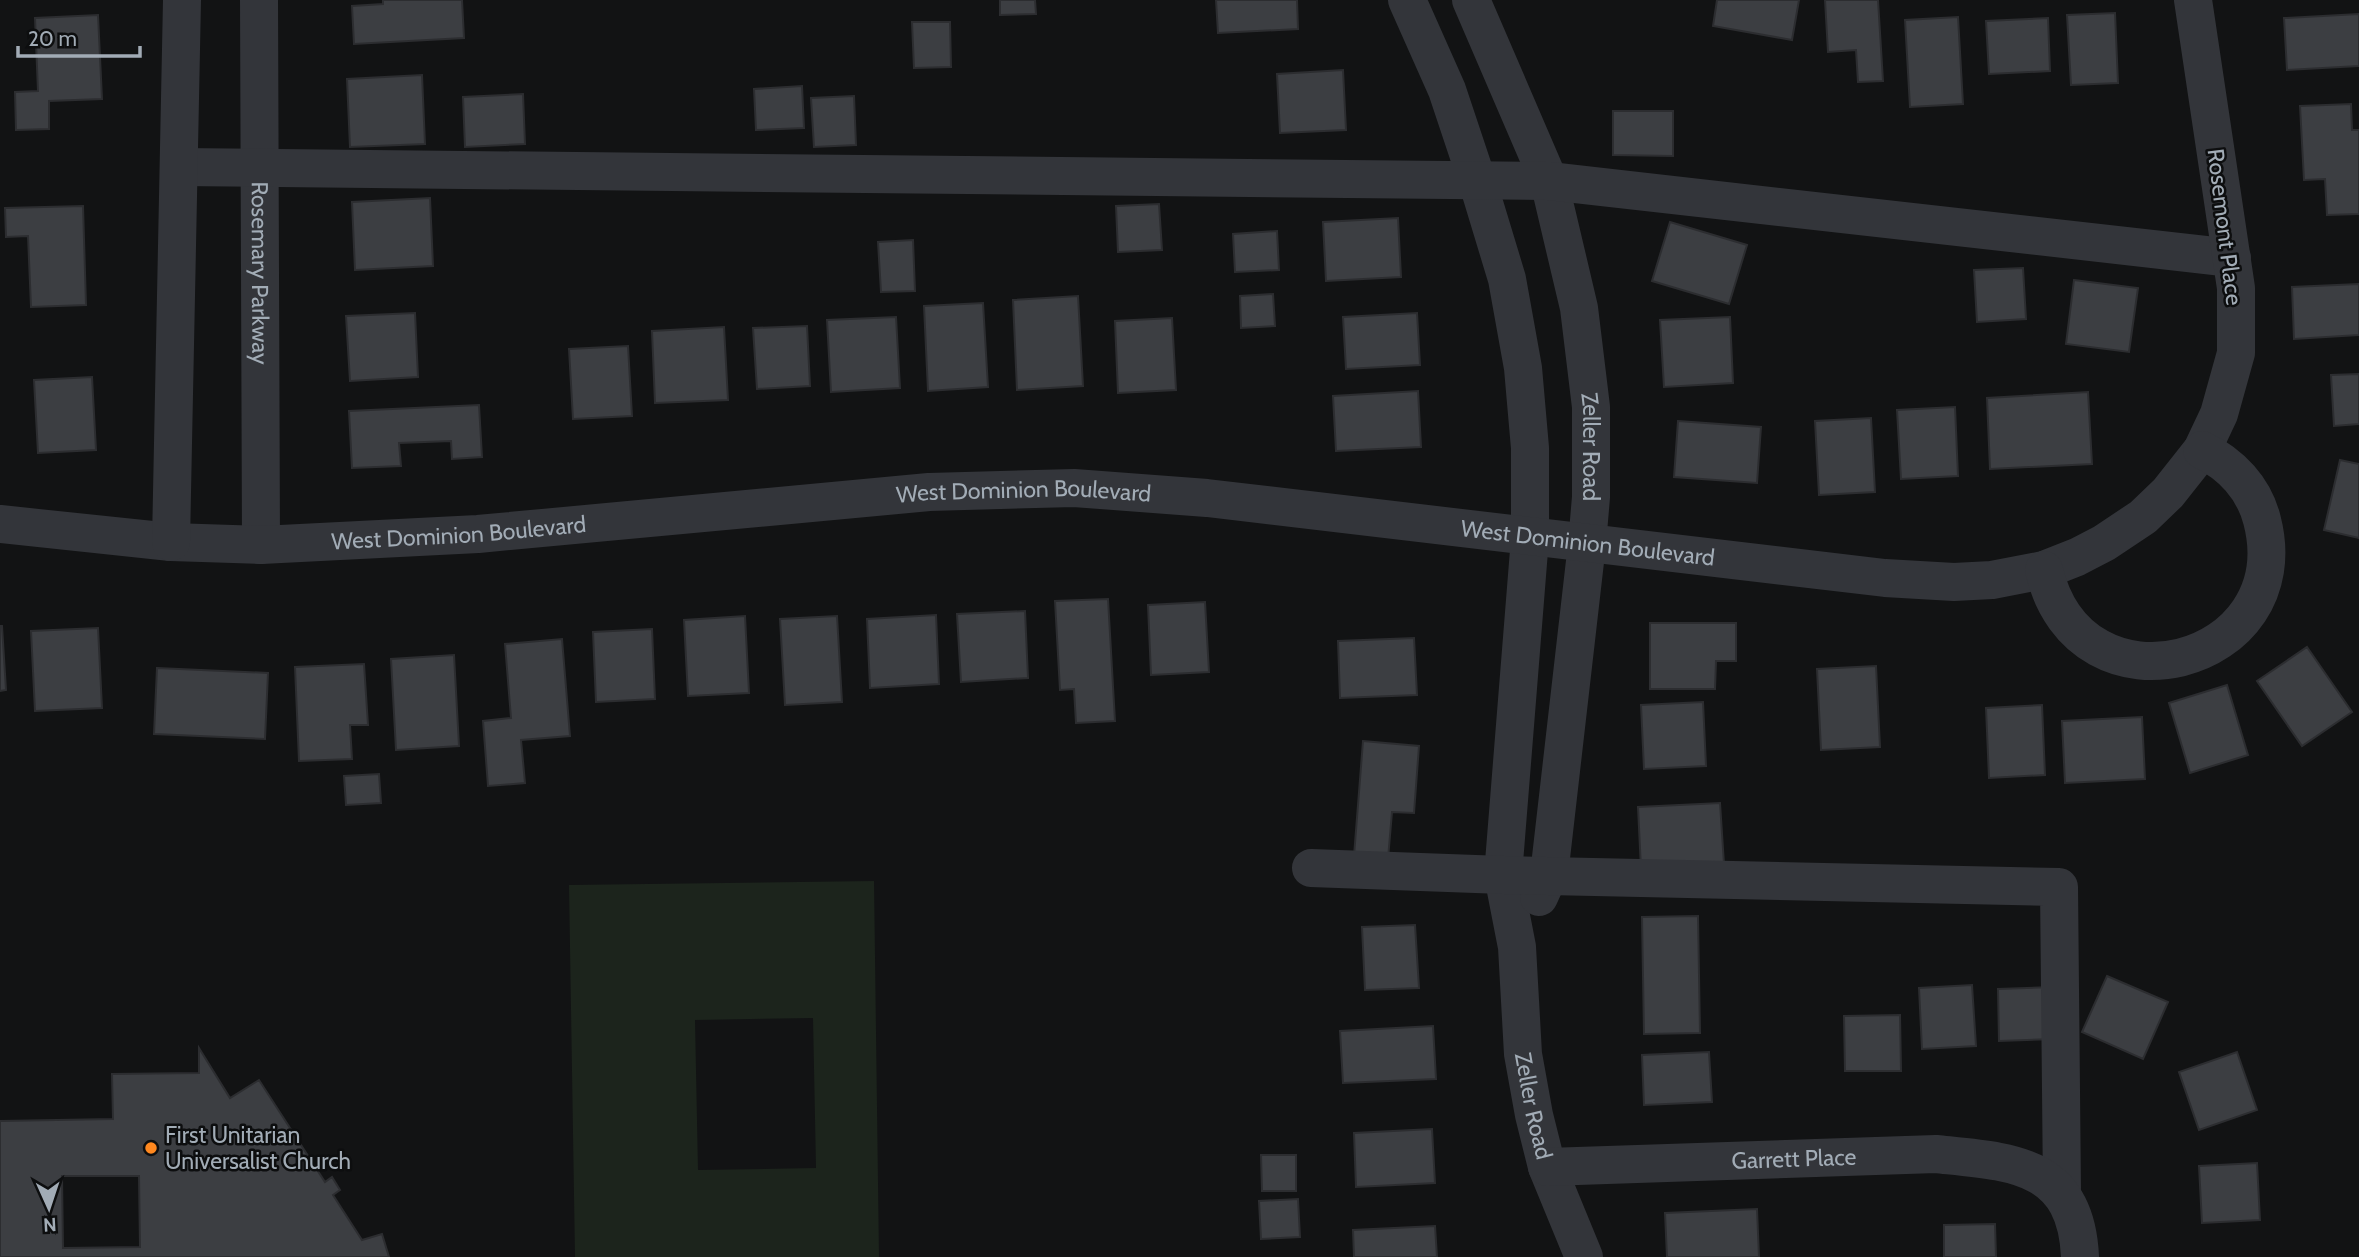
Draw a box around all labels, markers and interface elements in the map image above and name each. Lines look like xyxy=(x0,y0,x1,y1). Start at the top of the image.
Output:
scale bar xyxy=(18,14,140,58)
text: 20 m xyxy=(28,26,77,51)
street label: Rosemont Place xyxy=(2202,147,2249,307)
street label: Rosemary Parkway xyxy=(246,181,274,365)
street label: Zeller Road xyxy=(1575,391,1605,501)
street label: West Dominion Boulevard xyxy=(895,474,1152,509)
street label: West Dominion Boulevard xyxy=(331,510,587,555)
street label: West Dominion Boulevard xyxy=(1459,514,1716,572)
street label: Zeller Road xyxy=(1509,1050,1559,1162)
place label: First Unitarian Universalist Church xyxy=(165,1121,351,1175)
marker: First Unitarian Universalist Church xyxy=(143,1140,159,1156)
street label: Garrett Place xyxy=(1731,1143,1857,1175)
north arrow xyxy=(14,1173,84,1243)
text: N xyxy=(43,1213,57,1236)

